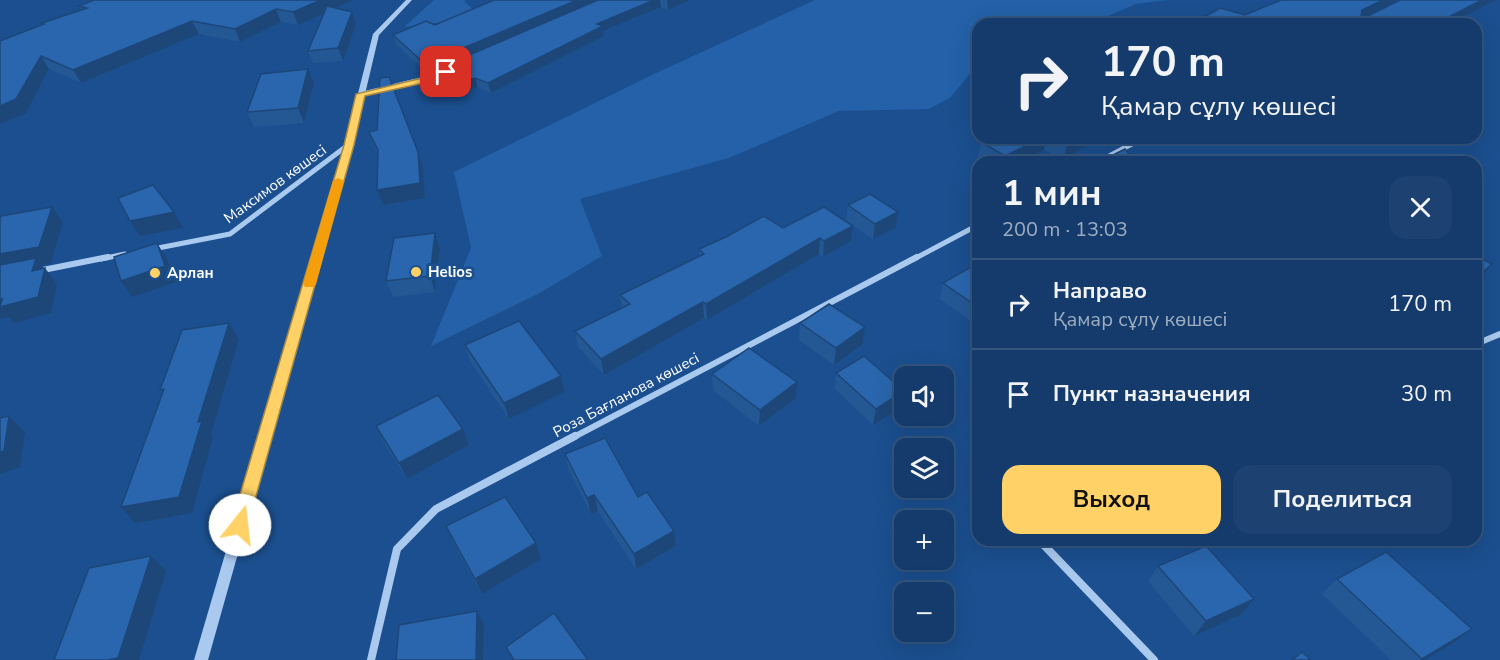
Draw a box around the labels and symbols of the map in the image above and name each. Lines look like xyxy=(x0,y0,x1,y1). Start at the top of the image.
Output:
pin xyxy=(420,46,471,97)
street label: Максимов көшесі xyxy=(220,140,330,228)
place label: Helios xyxy=(428,262,472,282)
place label: Арлан xyxy=(167,263,214,283)
marker: Helios xyxy=(409,265,423,279)
marker: Арлан xyxy=(148,266,162,280)
street label: Роза Бағланова көшесі xyxy=(549,348,703,442)
position arrow xyxy=(208,493,272,557)

